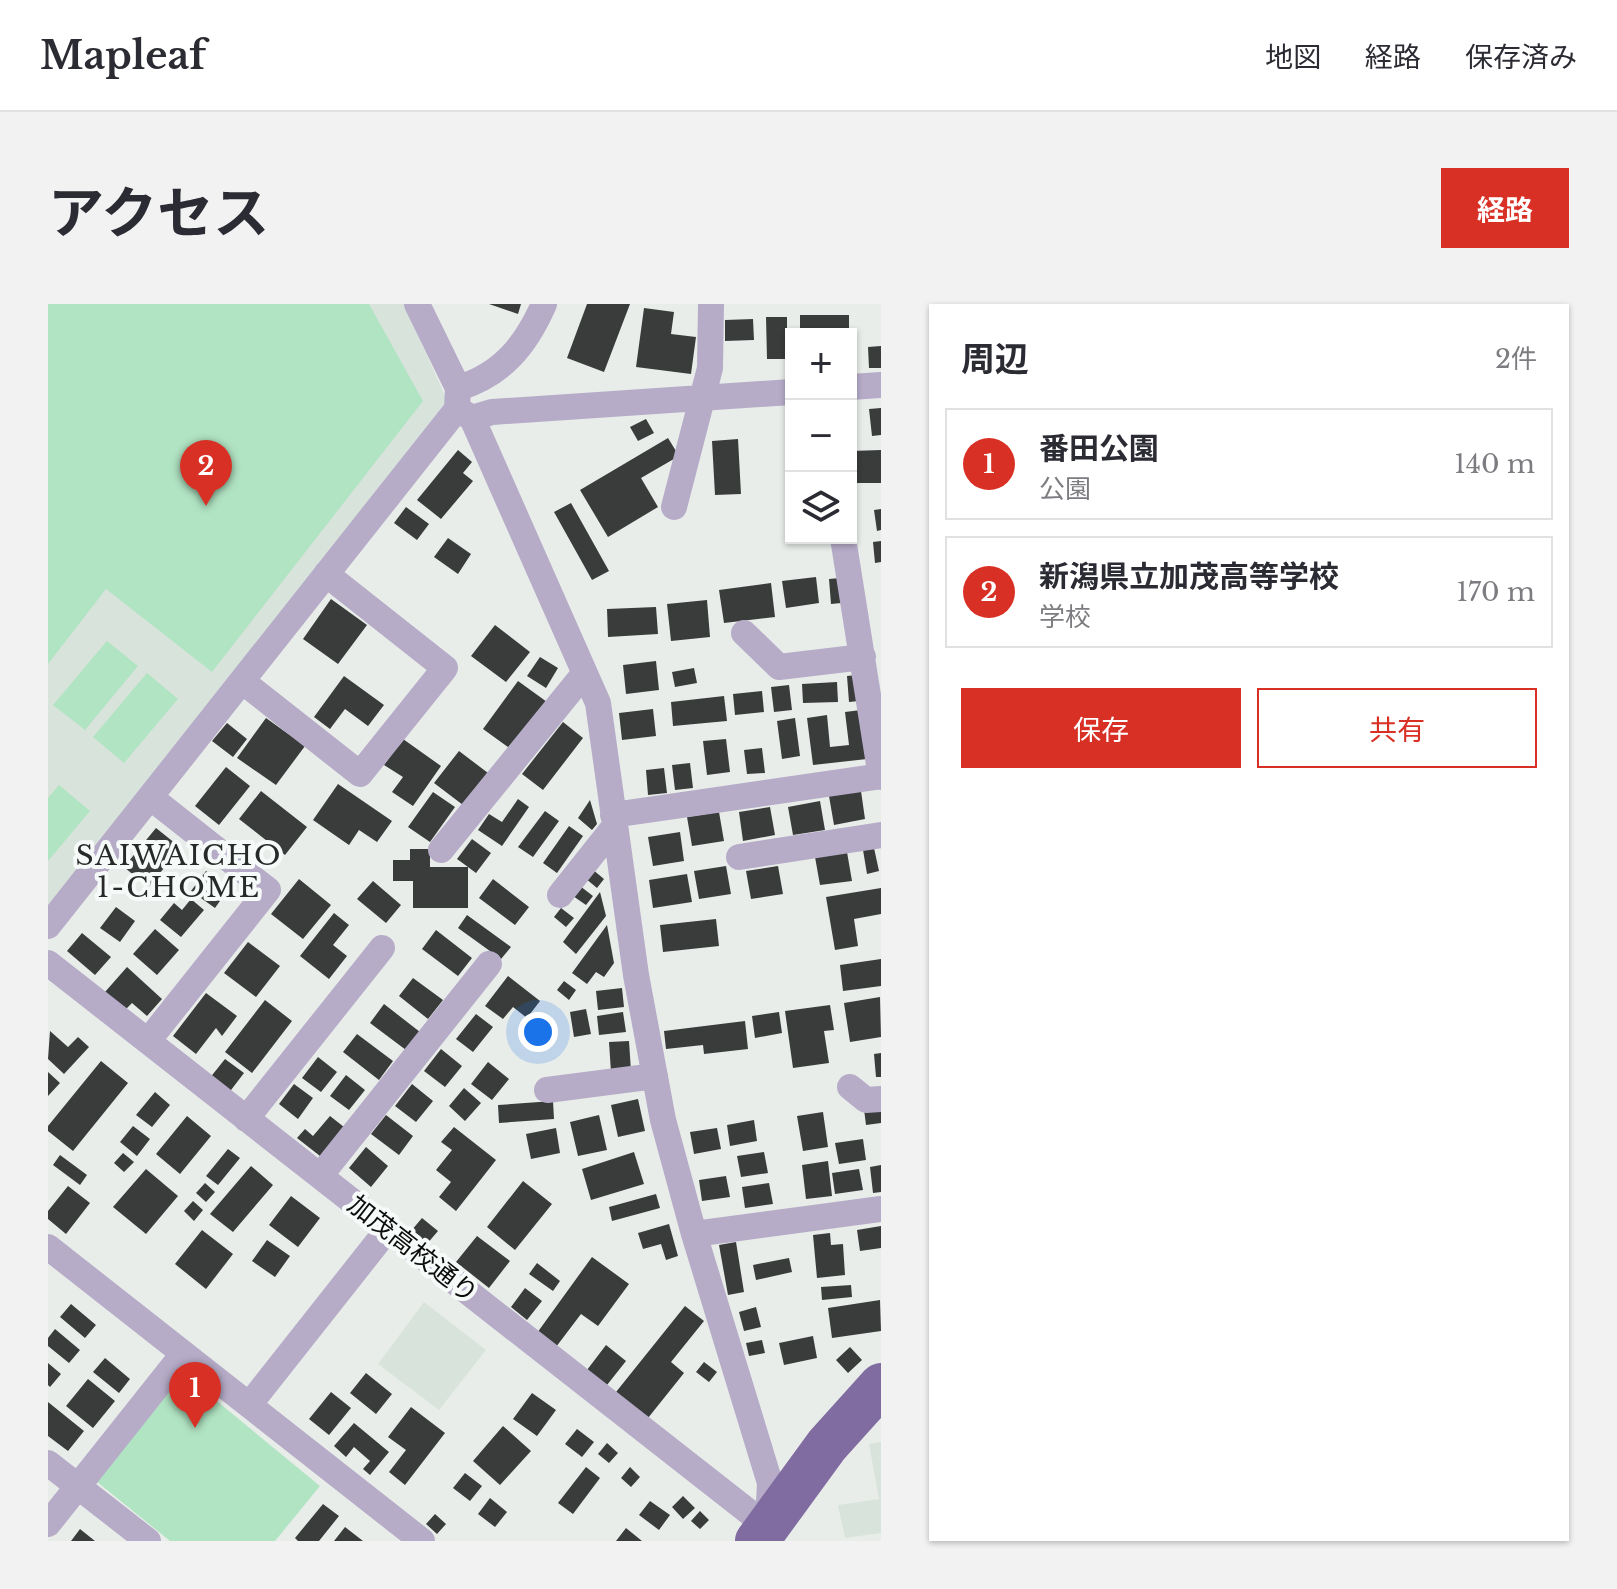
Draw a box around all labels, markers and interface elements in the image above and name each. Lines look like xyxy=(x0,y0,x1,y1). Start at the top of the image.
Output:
text: Mapleaf xyxy=(40,32,206,79)
text: 地図 xyxy=(1265,40,1321,75)
text: 経路 xyxy=(1365,40,1421,75)
text: 保存済み xyxy=(1465,40,1577,75)
button: 経路 xyxy=(1441,168,1569,248)
text: アクセス xyxy=(48,179,269,248)
map controls xyxy=(785,328,857,544)
button: + xyxy=(785,328,857,400)
text: 周辺 xyxy=(961,338,1029,380)
text: 2件 xyxy=(1495,343,1537,375)
button: − xyxy=(785,400,857,472)
text: 番田公園 xyxy=(1039,430,1159,467)
pin: 2 xyxy=(180,440,232,506)
text: 1 xyxy=(983,448,995,480)
text: 140 m xyxy=(1454,448,1535,480)
button: layers xyxy=(785,472,857,544)
text: 公園 xyxy=(1039,473,1091,505)
text: 新潟県立加茂高等学校 xyxy=(1039,558,1339,595)
text: 2 xyxy=(981,576,997,608)
text: 170 m xyxy=(1456,576,1535,608)
text: 学校 xyxy=(1039,601,1091,633)
button: 保存 xyxy=(961,688,1241,768)
button: 共有 xyxy=(1257,688,1537,768)
district label: SAIWAICHO 1-CHOME xyxy=(75,838,283,905)
your location xyxy=(518,1012,558,1052)
street label: 加茂高校通り xyxy=(342,1188,484,1310)
pin: 1 xyxy=(169,1362,221,1428)

